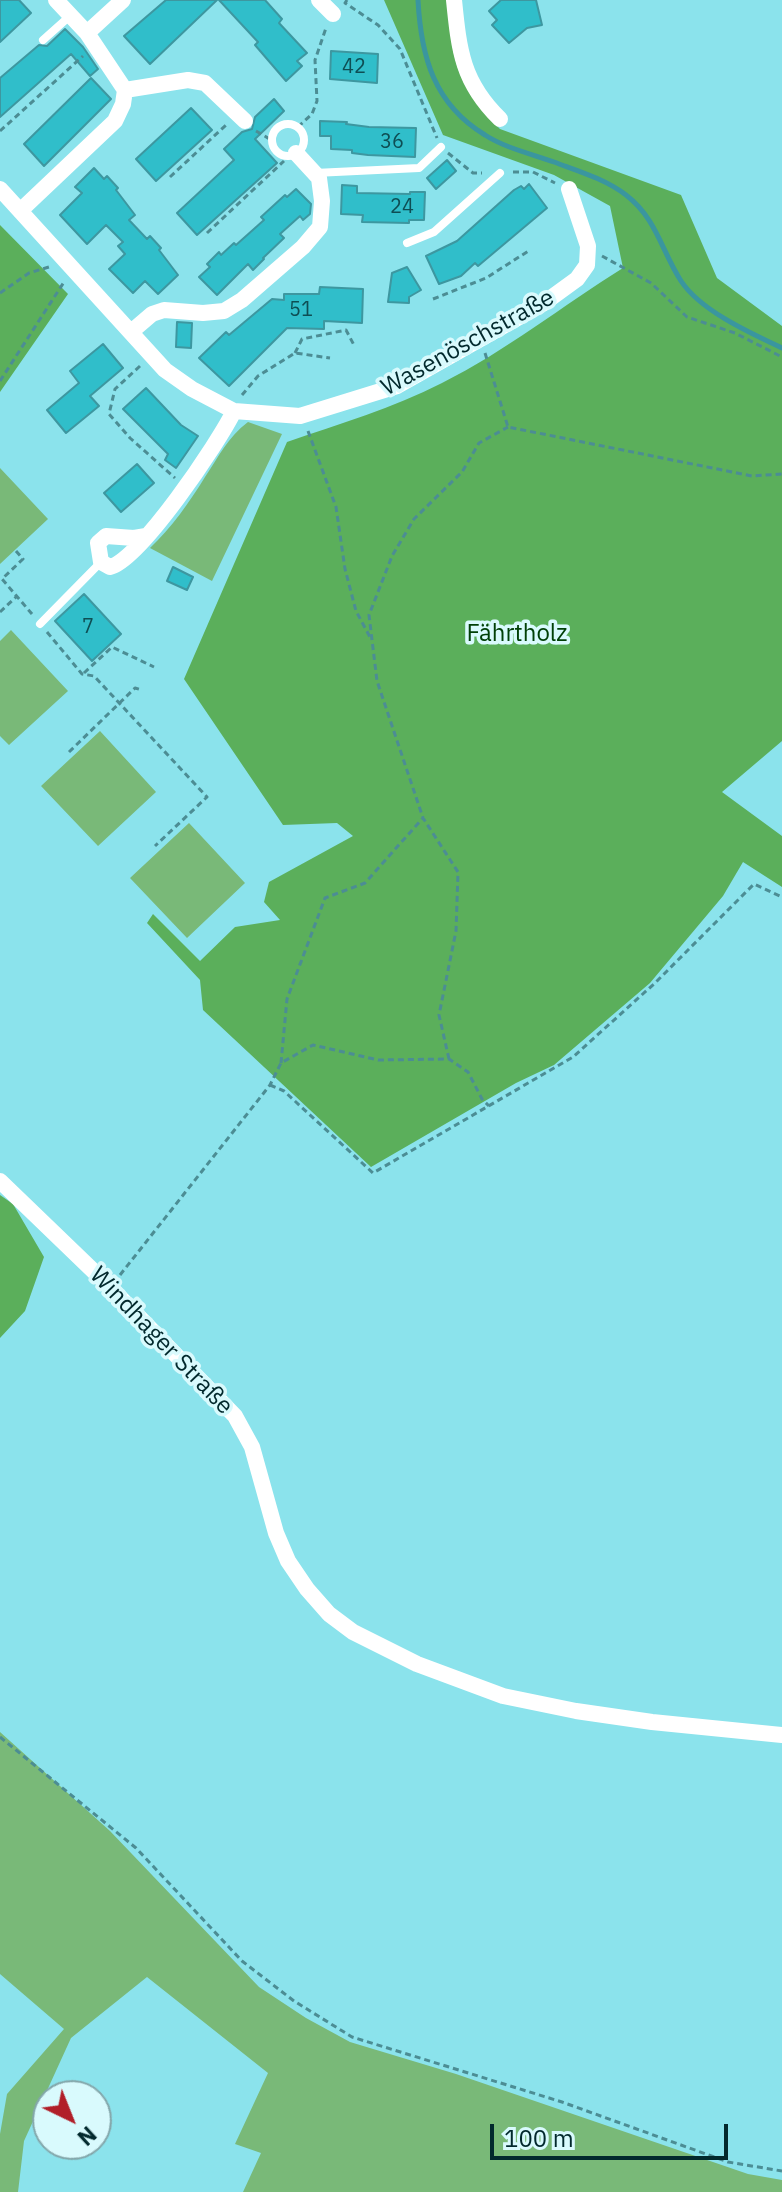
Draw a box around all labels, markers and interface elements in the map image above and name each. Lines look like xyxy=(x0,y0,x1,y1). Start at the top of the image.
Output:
house number: 42 xyxy=(342,55,366,79)
house number: 36 xyxy=(380,130,404,154)
house number: 24 xyxy=(390,195,414,219)
street label: Wasenöschstraße xyxy=(376,284,560,402)
house number: 51 xyxy=(289,298,313,322)
house number: 7 xyxy=(82,615,94,639)
park label: Fährtholz xyxy=(467,620,567,648)
street label: Windhager Straße xyxy=(83,1261,239,1421)
north arrow xyxy=(32,2080,112,2160)
scale bar xyxy=(494,2108,732,2158)
text: N xyxy=(72,2120,103,2152)
text: 100 m xyxy=(504,2122,574,2154)

